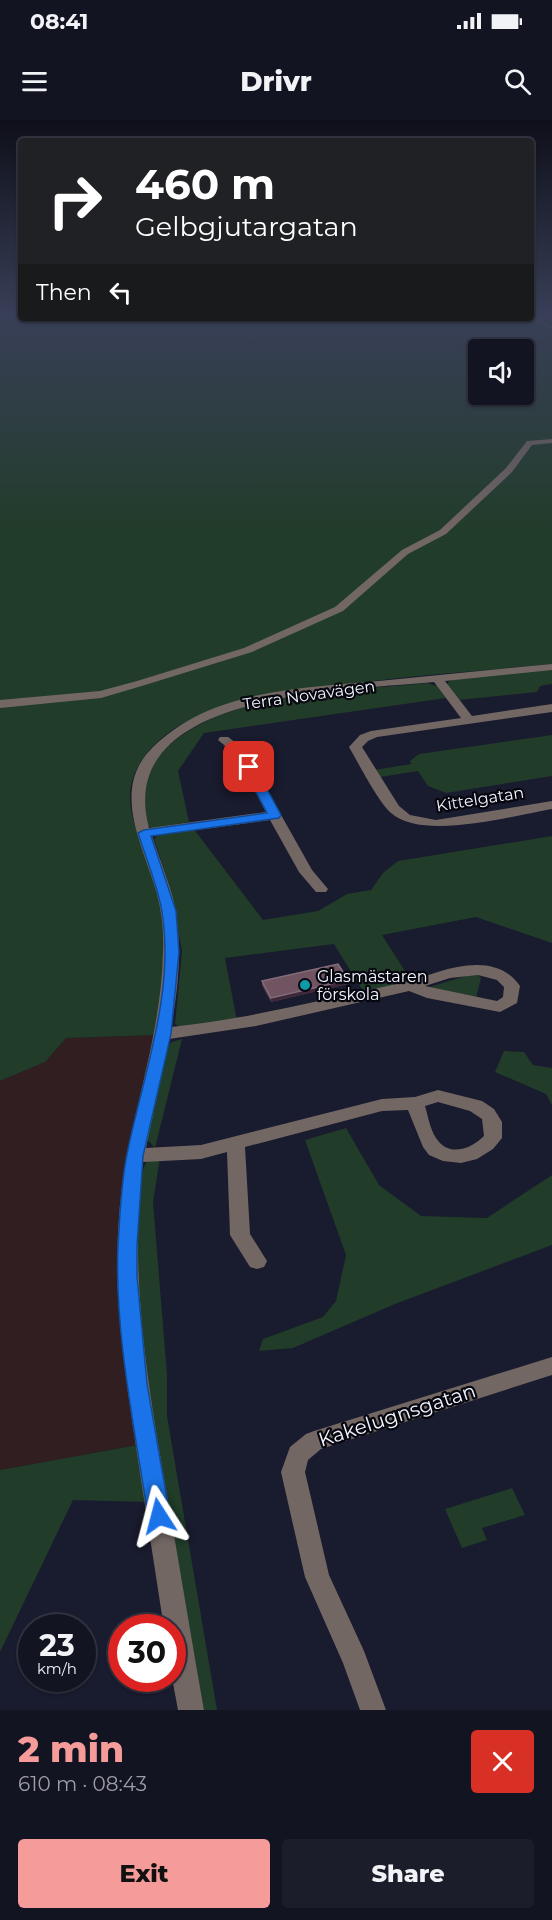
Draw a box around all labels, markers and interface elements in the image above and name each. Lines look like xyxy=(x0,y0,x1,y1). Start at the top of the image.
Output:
text: 08:41 xyxy=(30,8,88,35)
icon: menu xyxy=(18,65,51,98)
text: Drivr xyxy=(240,65,312,98)
icon: search xyxy=(501,65,534,98)
text: 460 m xyxy=(135,158,275,210)
icon: right xyxy=(36,162,114,240)
text: Gelbgjutargatan xyxy=(135,210,358,243)
icon: left xyxy=(104,276,137,309)
text: Then xyxy=(36,279,92,306)
map controls xyxy=(468,339,534,405)
button: sound xyxy=(468,339,534,405)
street label: Terra Novavägen xyxy=(242,676,376,714)
pin xyxy=(223,741,274,792)
icon: arrive xyxy=(232,750,265,783)
street label: Kittelgatan xyxy=(435,783,525,815)
place label: Glasmästaren förskola xyxy=(317,967,427,1004)
marker: Glasmästaren förskola xyxy=(298,978,312,992)
street label: Kakelugnsgatan xyxy=(315,1378,479,1452)
position arrow xyxy=(127,1484,191,1548)
speed limit sign: 30 xyxy=(108,1614,186,1692)
text: 23 xyxy=(39,1627,75,1664)
text: km/h xyxy=(37,1659,77,1678)
text: 2 min xyxy=(18,1727,124,1771)
button: close xyxy=(471,1730,534,1793)
text: 610 m · 08:43 xyxy=(18,1772,147,1796)
button: Exit xyxy=(18,1839,270,1908)
button: Share xyxy=(282,1839,534,1908)

